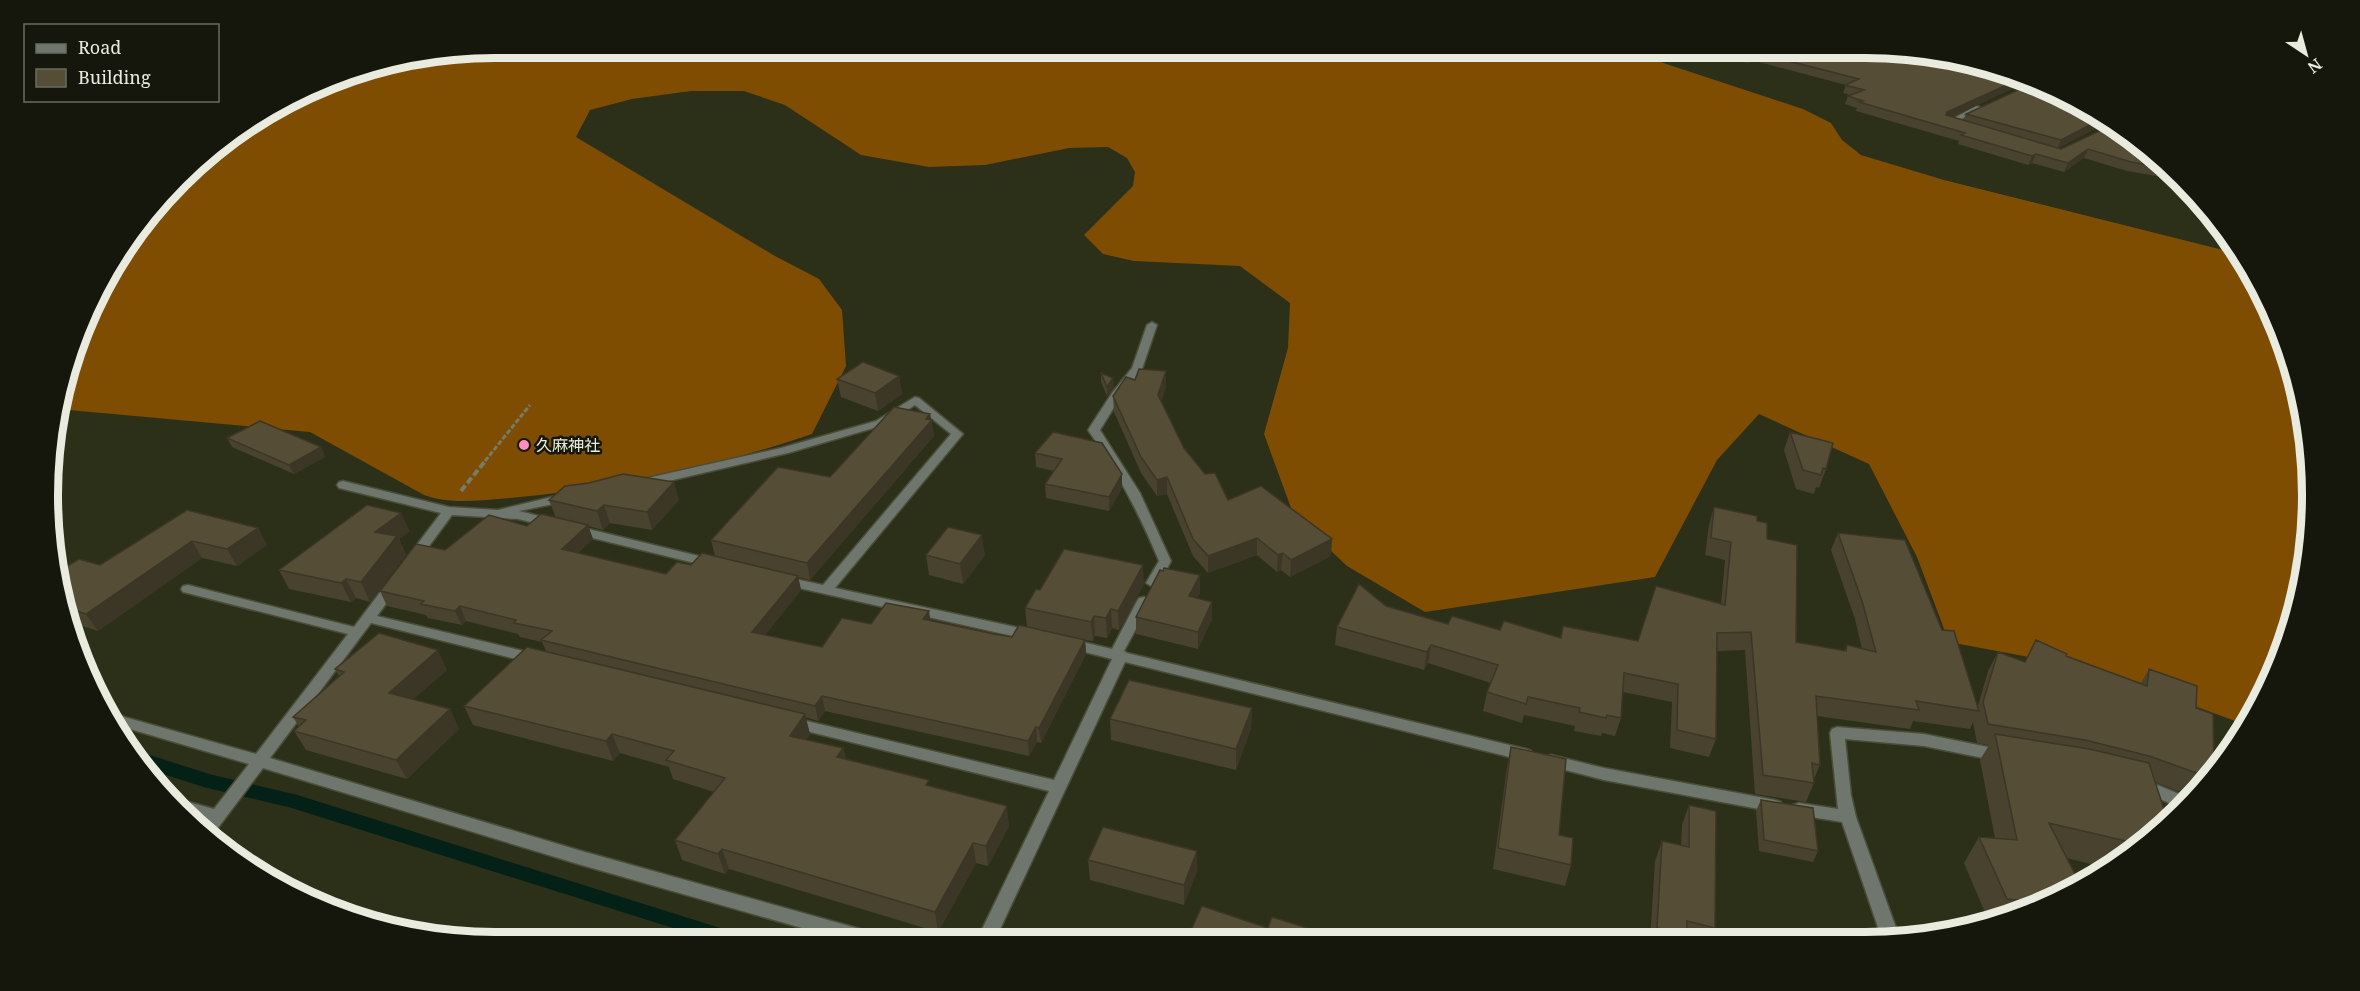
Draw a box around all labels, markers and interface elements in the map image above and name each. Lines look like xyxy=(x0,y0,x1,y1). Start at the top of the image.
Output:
legend xyxy=(24,24,219,102)
north arrow xyxy=(2276,24,2336,84)
text: Road xyxy=(78,35,121,59)
text: N xyxy=(2303,54,2326,79)
text: Building xyxy=(78,65,151,89)
place label: 久麻神社 xyxy=(536,434,600,456)
marker: 久麻神社 xyxy=(517,438,531,452)

